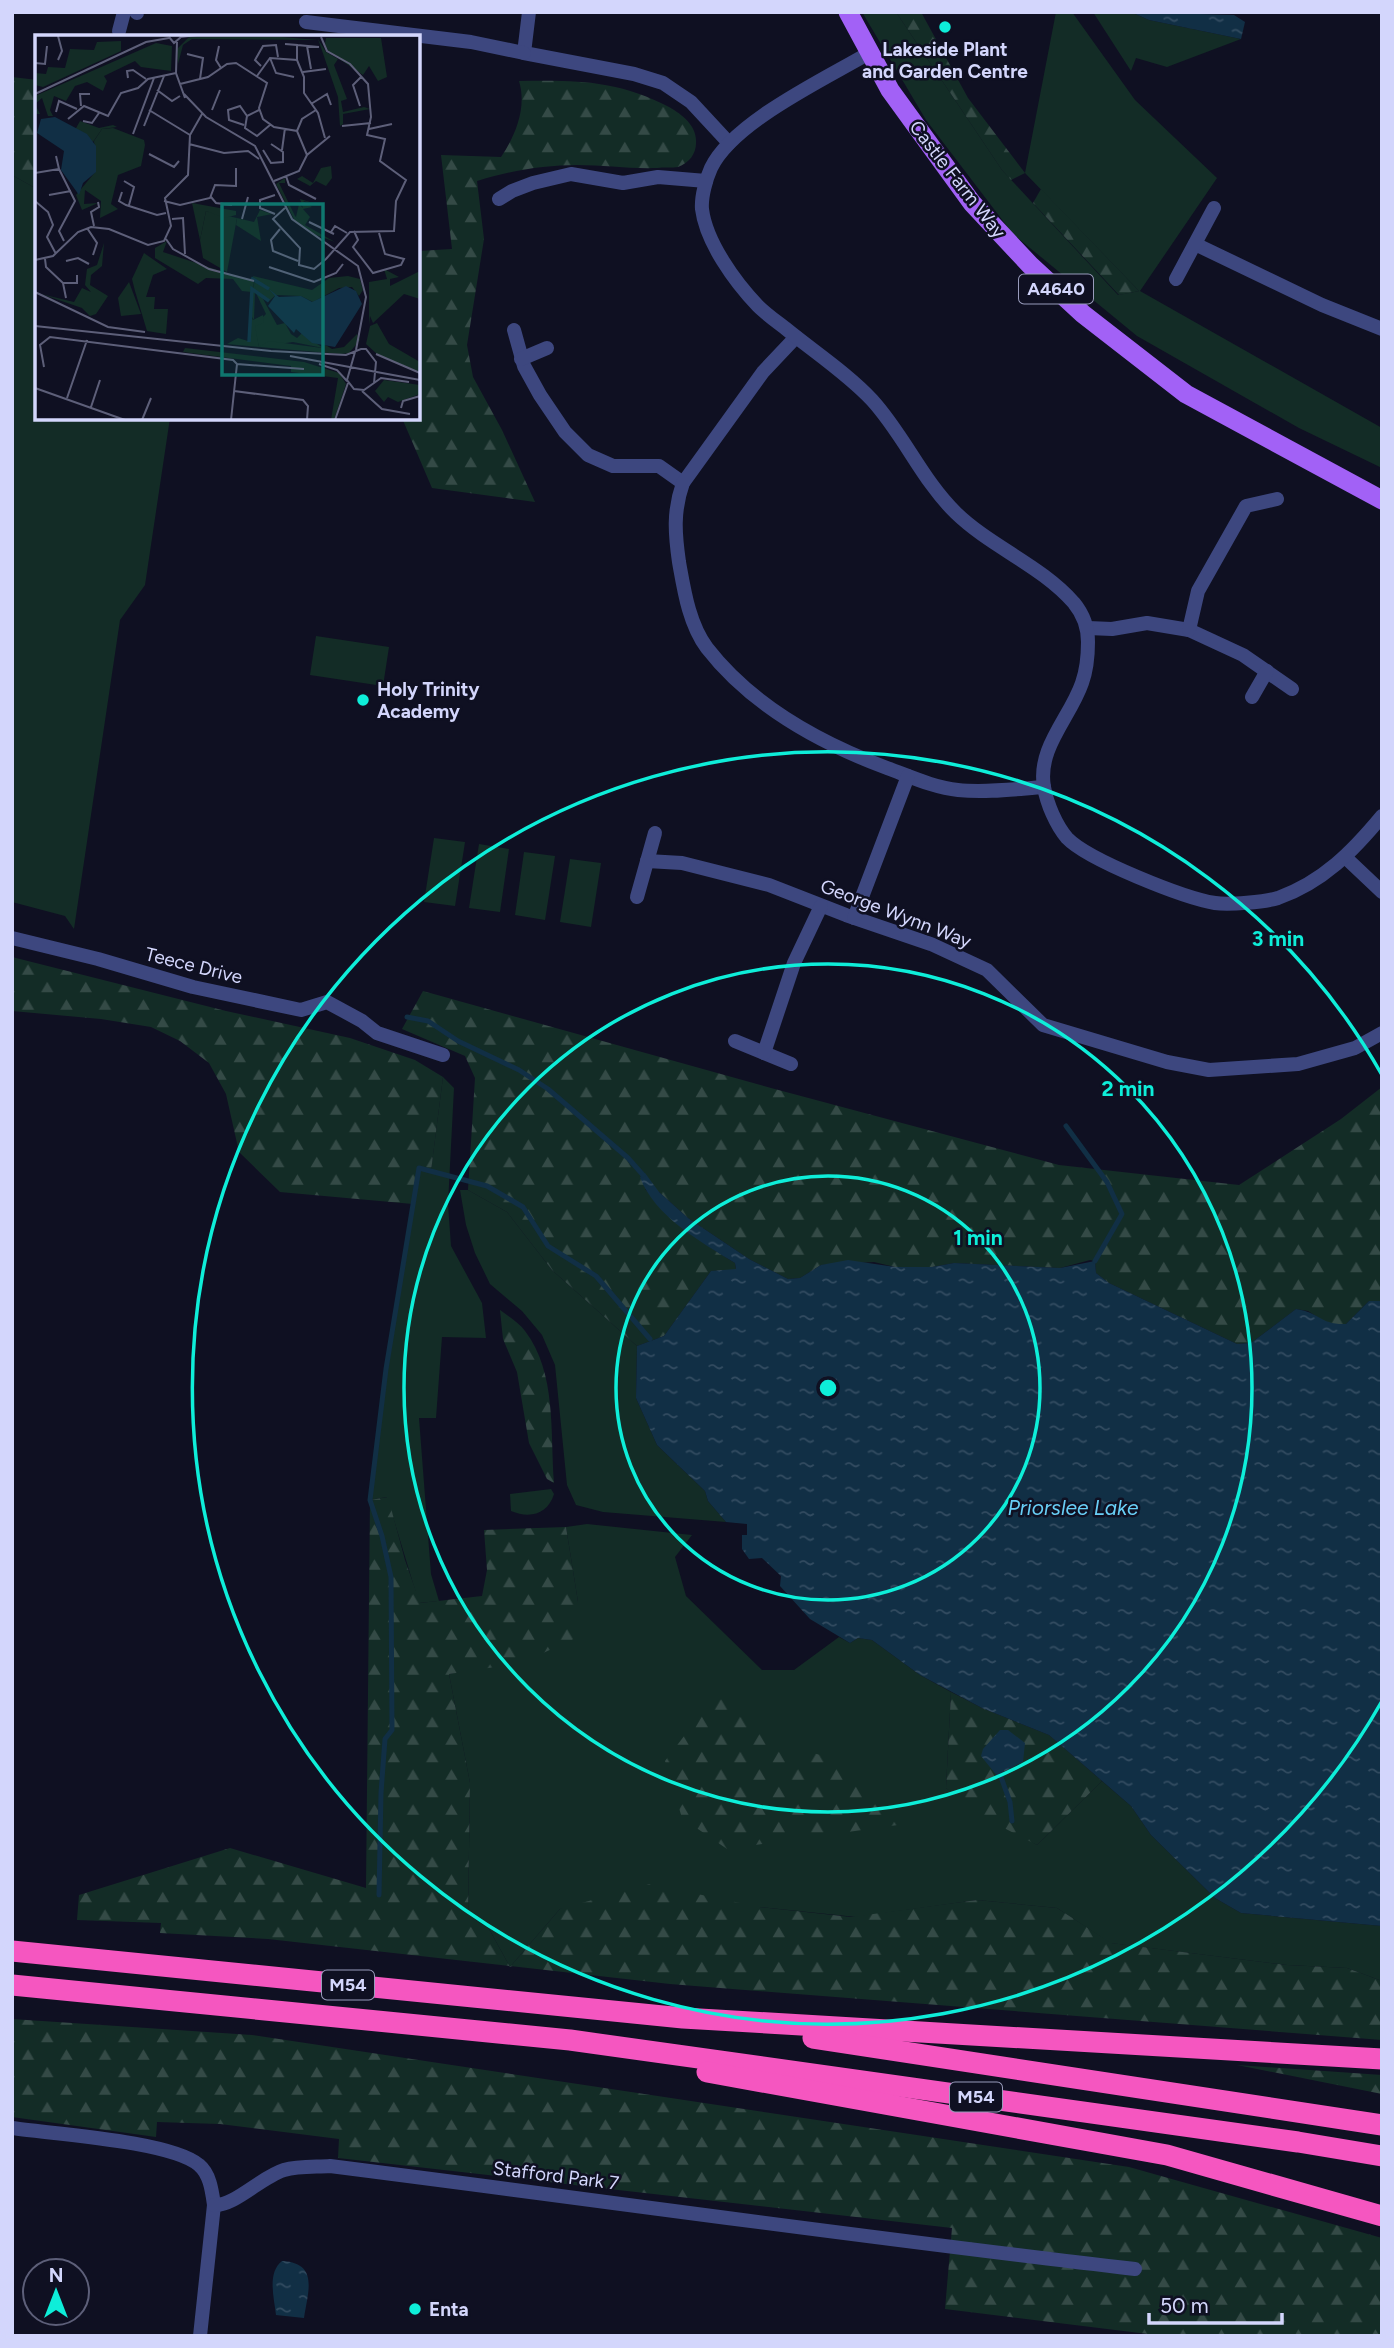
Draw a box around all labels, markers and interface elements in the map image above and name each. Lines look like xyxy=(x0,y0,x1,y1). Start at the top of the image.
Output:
marker: Lakeside Plant and Garden Centre xyxy=(937,19,953,35)
inset map xyxy=(35,35,420,420)
place label: Lakeside Plant and Garden Centre xyxy=(862,38,1028,83)
street label: Castle Farm Way xyxy=(905,116,1011,243)
road number: A4640 xyxy=(1019,274,1093,304)
place label: Holy Trinity Academy xyxy=(377,678,479,723)
marker: Holy Trinity Academy xyxy=(355,692,371,708)
street label: George Wynn Way xyxy=(817,874,974,953)
text: 3 min xyxy=(1252,926,1304,951)
street label: Teece Drive xyxy=(143,942,245,989)
text: 2 min xyxy=(1102,1076,1154,1101)
text: 1 min xyxy=(953,1225,1003,1250)
centre of rings xyxy=(816,1376,840,1400)
water label: Priorslee Lake xyxy=(1008,1495,1139,1520)
road number: M54 xyxy=(322,1970,374,1999)
road number: M54 xyxy=(950,2082,1002,2112)
street label: Stafford Park 7 xyxy=(492,2156,620,2195)
north arrow xyxy=(21,2257,91,2327)
text: N xyxy=(49,2264,63,2287)
scale bar xyxy=(1149,2282,1282,2326)
text: 50 m xyxy=(1160,2293,1209,2318)
place label: Enta xyxy=(429,2298,469,2321)
marker: Enta xyxy=(407,2301,423,2317)

